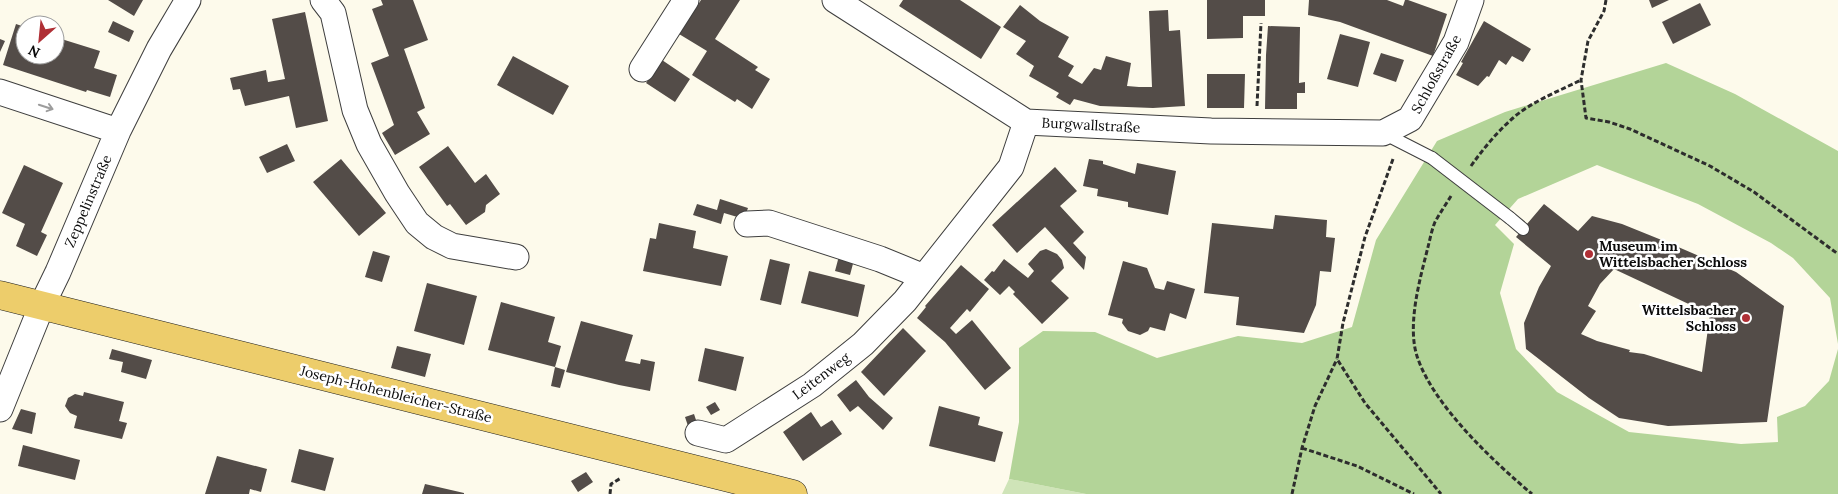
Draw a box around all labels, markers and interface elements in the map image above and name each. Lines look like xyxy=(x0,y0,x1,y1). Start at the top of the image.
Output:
north arrow xyxy=(15,15,65,65)
street label: Schloßstraße xyxy=(1407,31,1465,117)
text: N xyxy=(25,41,43,62)
one-way arrow xyxy=(38,103,54,112)
street label: Burgwallstraße xyxy=(1041,113,1141,137)
street label: Zeppelinstraße xyxy=(60,152,116,250)
place label: Museum im Wittelsbacher Schloss xyxy=(1599,237,1747,271)
marker: Museum im Wittelsbacher Schloss xyxy=(1583,248,1595,260)
place label: Wittelsbacher Schloss xyxy=(1642,301,1736,335)
marker: Wittelsbacher Schloss xyxy=(1740,312,1752,324)
street label: Leitenweg xyxy=(789,348,854,403)
street label: Joseph-Hohenbleicher-Straße xyxy=(297,361,494,427)

